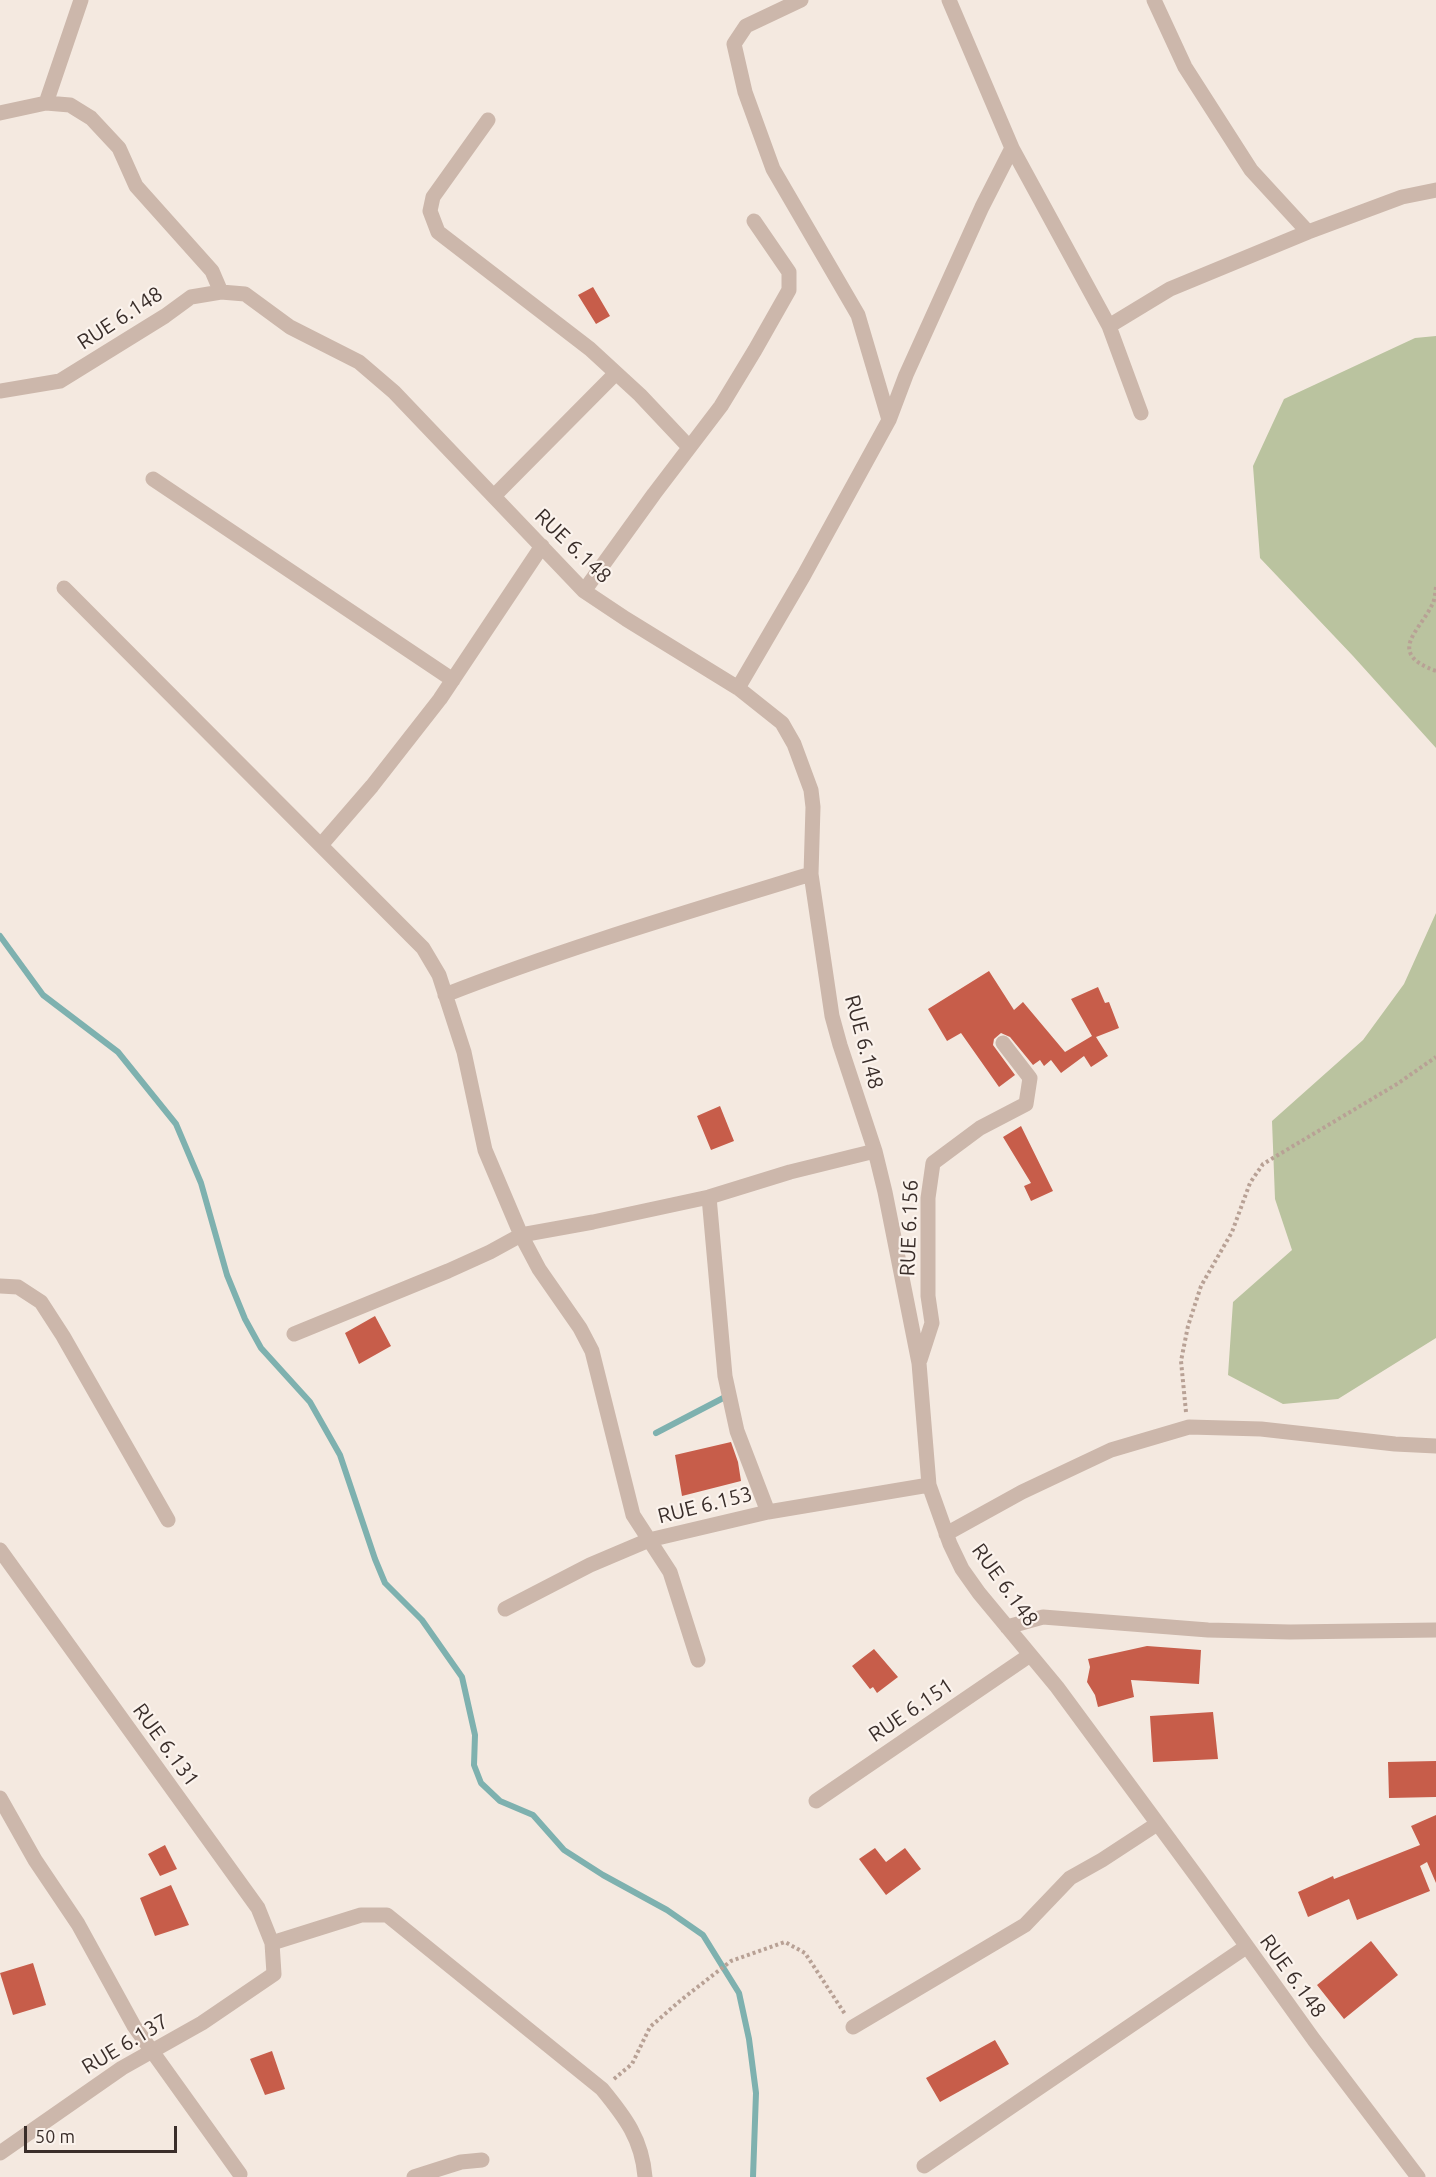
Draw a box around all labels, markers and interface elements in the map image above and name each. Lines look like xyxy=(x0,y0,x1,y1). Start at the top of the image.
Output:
street label: RUE 6.148 xyxy=(73,281,167,355)
street label: RUE 6.148 xyxy=(530,503,616,589)
street label: RUE 6.148 xyxy=(839,992,889,1092)
street label: RUE 6.156 xyxy=(895,1179,923,1277)
street label: RUE 6.153 xyxy=(655,1481,755,1529)
street label: RUE 6.148 xyxy=(966,1539,1044,1631)
street label: RUE 6.151 xyxy=(864,1673,958,1747)
street label: RUE 6.131 xyxy=(127,1699,205,1791)
street label: RUE 6.148 xyxy=(1254,1930,1332,2022)
street label: RUE 6.137 xyxy=(77,2008,173,2080)
scale bar xyxy=(27,2114,180,2152)
text: 50 m xyxy=(35,2126,75,2146)

